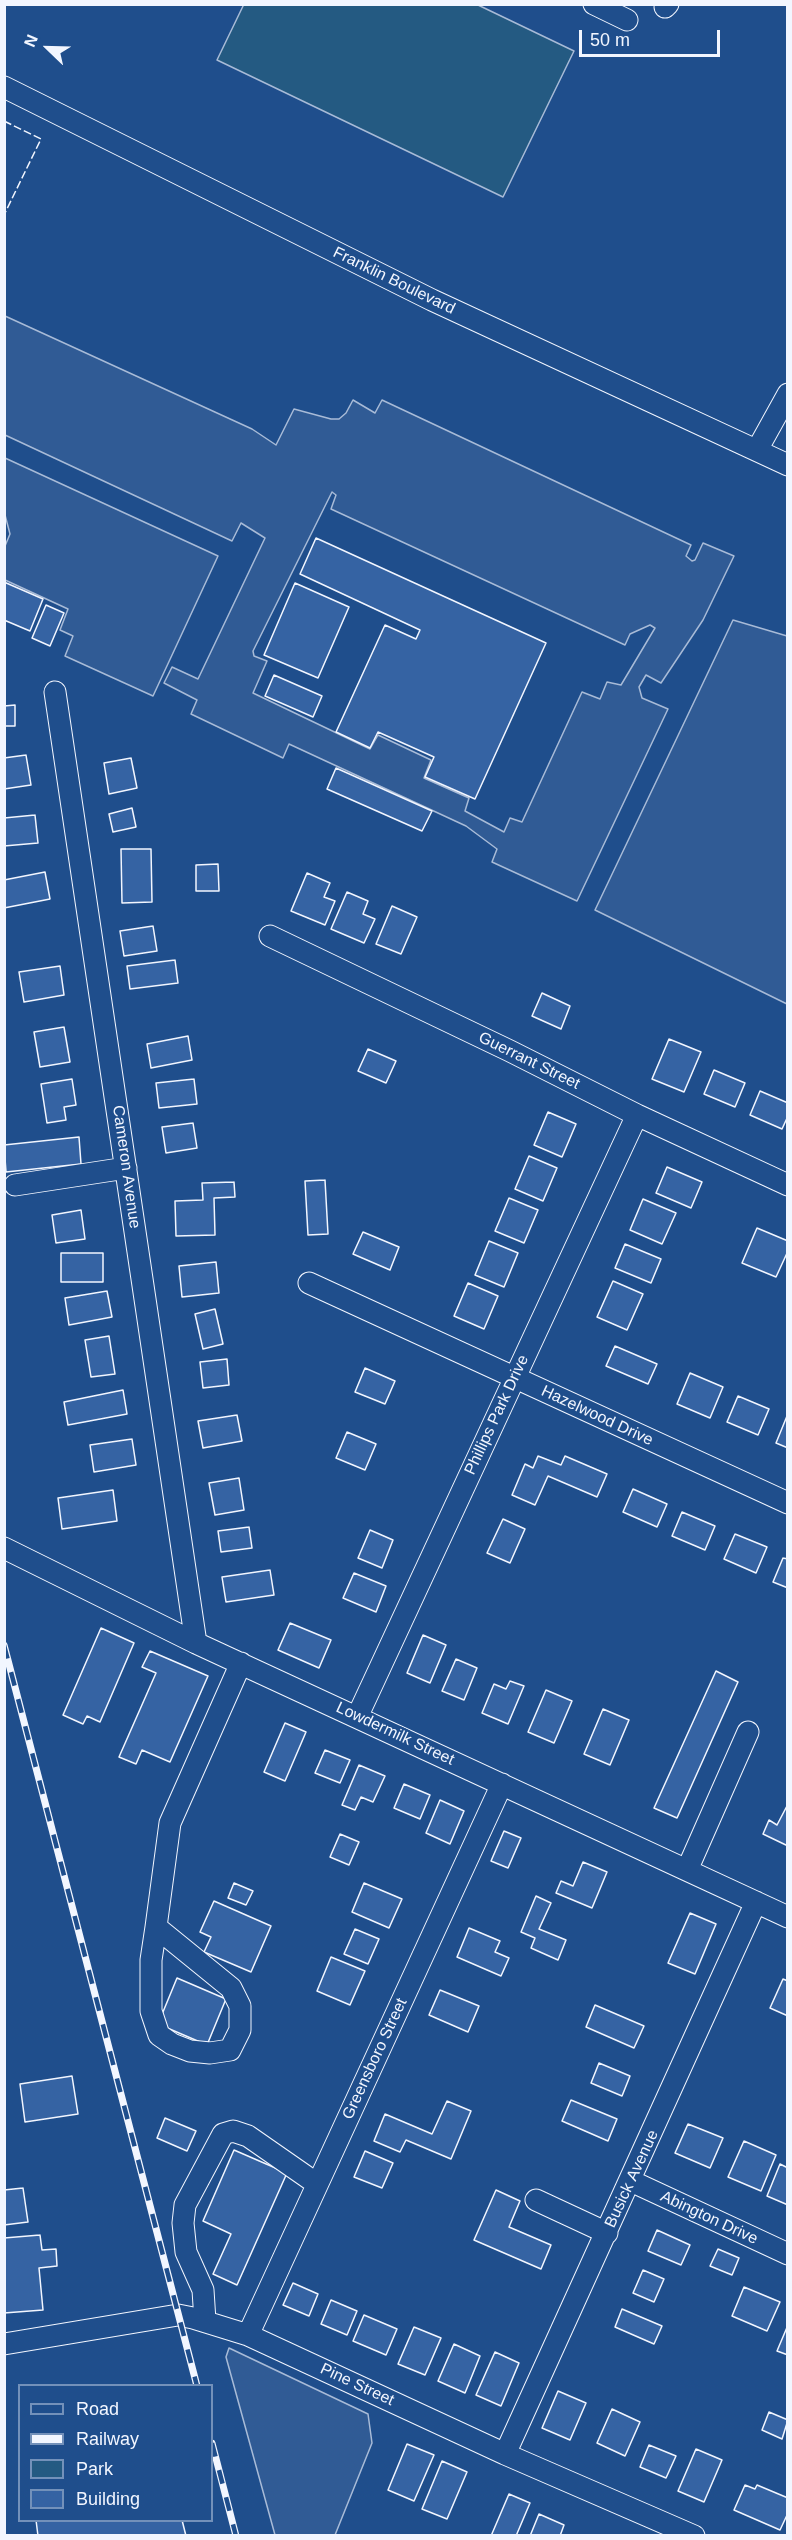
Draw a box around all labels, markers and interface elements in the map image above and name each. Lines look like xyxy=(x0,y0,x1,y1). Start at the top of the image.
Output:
north arrow xyxy=(18,18,78,78)
scale bar xyxy=(582,18,723,56)
text: 50 m xyxy=(590,30,630,50)
text: N xyxy=(21,32,41,49)
street label: Franklin Boulevard xyxy=(330,243,458,319)
street label: Guerrant Street xyxy=(475,1028,583,1094)
street label: Cameron Avenue xyxy=(108,1104,144,1230)
street label: Phillips Park Drive xyxy=(461,1352,533,1478)
street label: Hazelwood Drive xyxy=(538,1382,656,1450)
street label: Lowdermilk Street xyxy=(333,1698,457,1770)
street label: Greensboro Street xyxy=(338,1995,412,2123)
street label: Busick Avenue xyxy=(601,2127,663,2231)
street label: Abington Drive xyxy=(657,2187,761,2249)
street label: Pine Street xyxy=(317,2360,397,2410)
legend xyxy=(18,2384,213,2522)
text: Road xyxy=(76,2399,119,2419)
text: Railway xyxy=(76,2429,139,2449)
text: Park xyxy=(76,2459,113,2479)
text: Building xyxy=(76,2489,140,2509)

